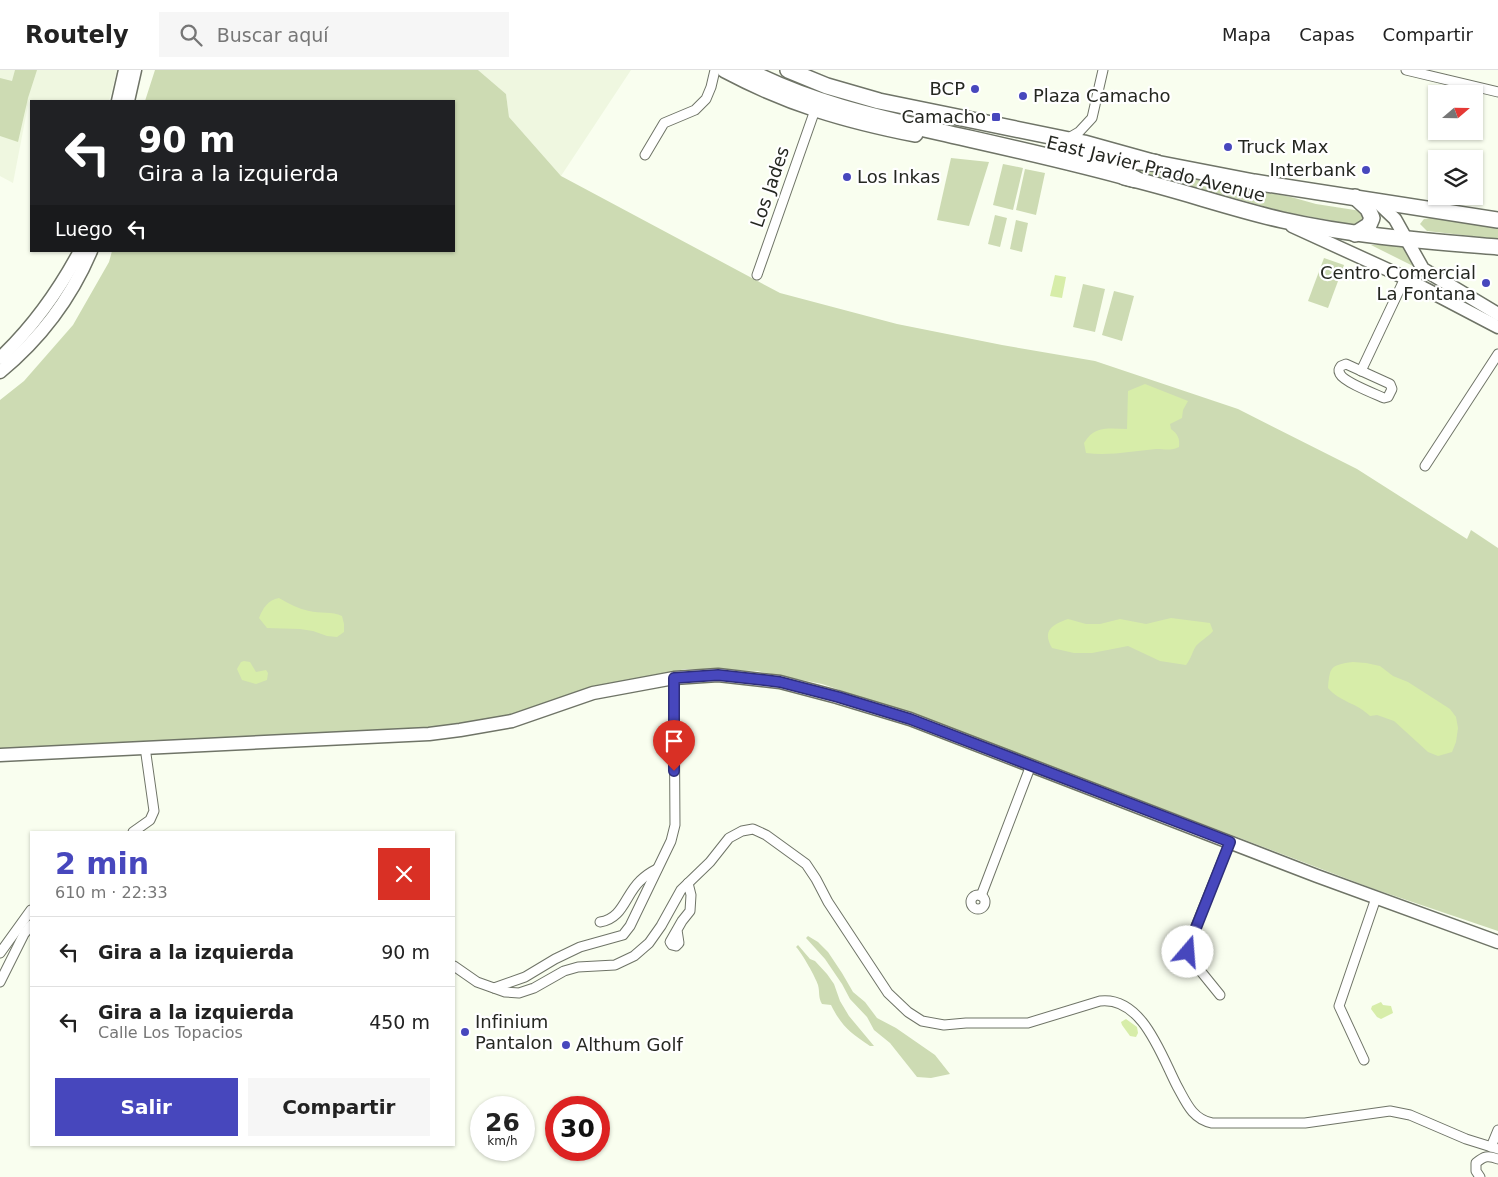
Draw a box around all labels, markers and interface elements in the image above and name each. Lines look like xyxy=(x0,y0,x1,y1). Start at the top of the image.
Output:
search box xyxy=(159,12,509,57)
text: Routely xyxy=(25,21,129,49)
icon: search xyxy=(177,21,205,49)
text: Buscar aquí xyxy=(217,24,329,46)
text: Mapa xyxy=(1222,24,1271,45)
text: Capas xyxy=(1299,24,1355,45)
text: Compartir xyxy=(1383,24,1473,45)
place label: BCP xyxy=(930,78,965,99)
marker: BCP xyxy=(969,83,981,95)
place label: Plaza Camacho xyxy=(1033,85,1171,106)
north arrow xyxy=(1428,85,1482,140)
map controls xyxy=(1428,85,1483,205)
marker: Plaza Camacho xyxy=(1017,90,1029,102)
place label: Camacho xyxy=(902,106,986,127)
marker: Camacho xyxy=(990,111,1002,123)
icon: left xyxy=(55,120,120,185)
text: 90 m xyxy=(138,120,235,160)
street label: East Javier Prado Avenue xyxy=(1045,131,1268,206)
place label: Truck Max xyxy=(1237,136,1329,157)
marker: Truck Max xyxy=(1222,141,1234,153)
street label: Los Jades xyxy=(746,144,793,230)
button: layers xyxy=(1428,150,1483,205)
place label: Interbank xyxy=(1269,159,1357,180)
text: Gira a la izquierda xyxy=(138,161,339,186)
marker: Interbank xyxy=(1360,164,1372,176)
place label: Los Inkas xyxy=(857,166,940,187)
marker: Los Inkas xyxy=(841,171,853,183)
icon: left xyxy=(123,215,151,243)
text: Luego xyxy=(55,218,113,240)
place label: Centro Comercial La Fontana xyxy=(1320,262,1476,304)
marker: Centro Comercial La Fontana xyxy=(1480,277,1492,289)
pin xyxy=(653,720,695,771)
icon: arrive xyxy=(660,727,688,755)
text: 2 min xyxy=(55,846,149,881)
button: close xyxy=(378,848,430,900)
text: 610 m · 22:33 xyxy=(55,883,168,902)
position arrow xyxy=(1161,925,1213,977)
icon: left xyxy=(55,938,83,966)
text: Gira a la izquierda xyxy=(98,941,294,963)
text: 90 m xyxy=(381,941,430,963)
text: Gira a la izquierda xyxy=(98,1001,294,1023)
icon: left xyxy=(55,1008,83,1036)
text: 450 m xyxy=(369,1011,430,1033)
place label: Infinium Pantalon xyxy=(475,1011,553,1053)
text: Calle Los Topacios xyxy=(98,1023,243,1042)
marker: Infinium Pantalon xyxy=(459,1026,471,1038)
place label: Althum Golf xyxy=(576,1034,683,1055)
marker: Althum Golf xyxy=(560,1039,572,1051)
button: Salir xyxy=(55,1078,238,1136)
button: Compartir xyxy=(248,1078,430,1136)
speed limit sign: 30 xyxy=(545,1096,610,1161)
text: 26 xyxy=(485,1108,520,1137)
text: km/h xyxy=(487,1134,518,1148)

